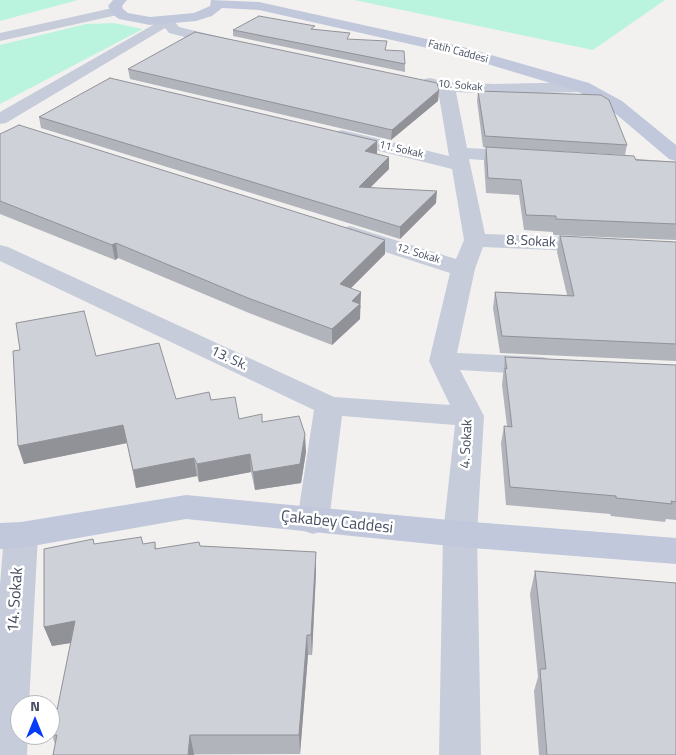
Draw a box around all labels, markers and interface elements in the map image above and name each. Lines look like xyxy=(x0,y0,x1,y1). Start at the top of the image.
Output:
street label: Fatih Caddesi xyxy=(426,38,490,66)
street label: 10. Sokak xyxy=(437,77,483,95)
street label: 11. Sokak xyxy=(378,139,424,161)
street label: 8. Sokak xyxy=(506,232,556,252)
street label: 12. Sokak xyxy=(395,241,441,267)
street label: 13. Sk. xyxy=(208,343,250,375)
street label: 4. Sokak xyxy=(457,419,477,469)
street label: Çakabey Caddesi xyxy=(280,508,394,538)
street label: 14. Sokak xyxy=(4,567,28,633)
north arrow xyxy=(10,695,60,745)
text: N xyxy=(30,695,40,716)

